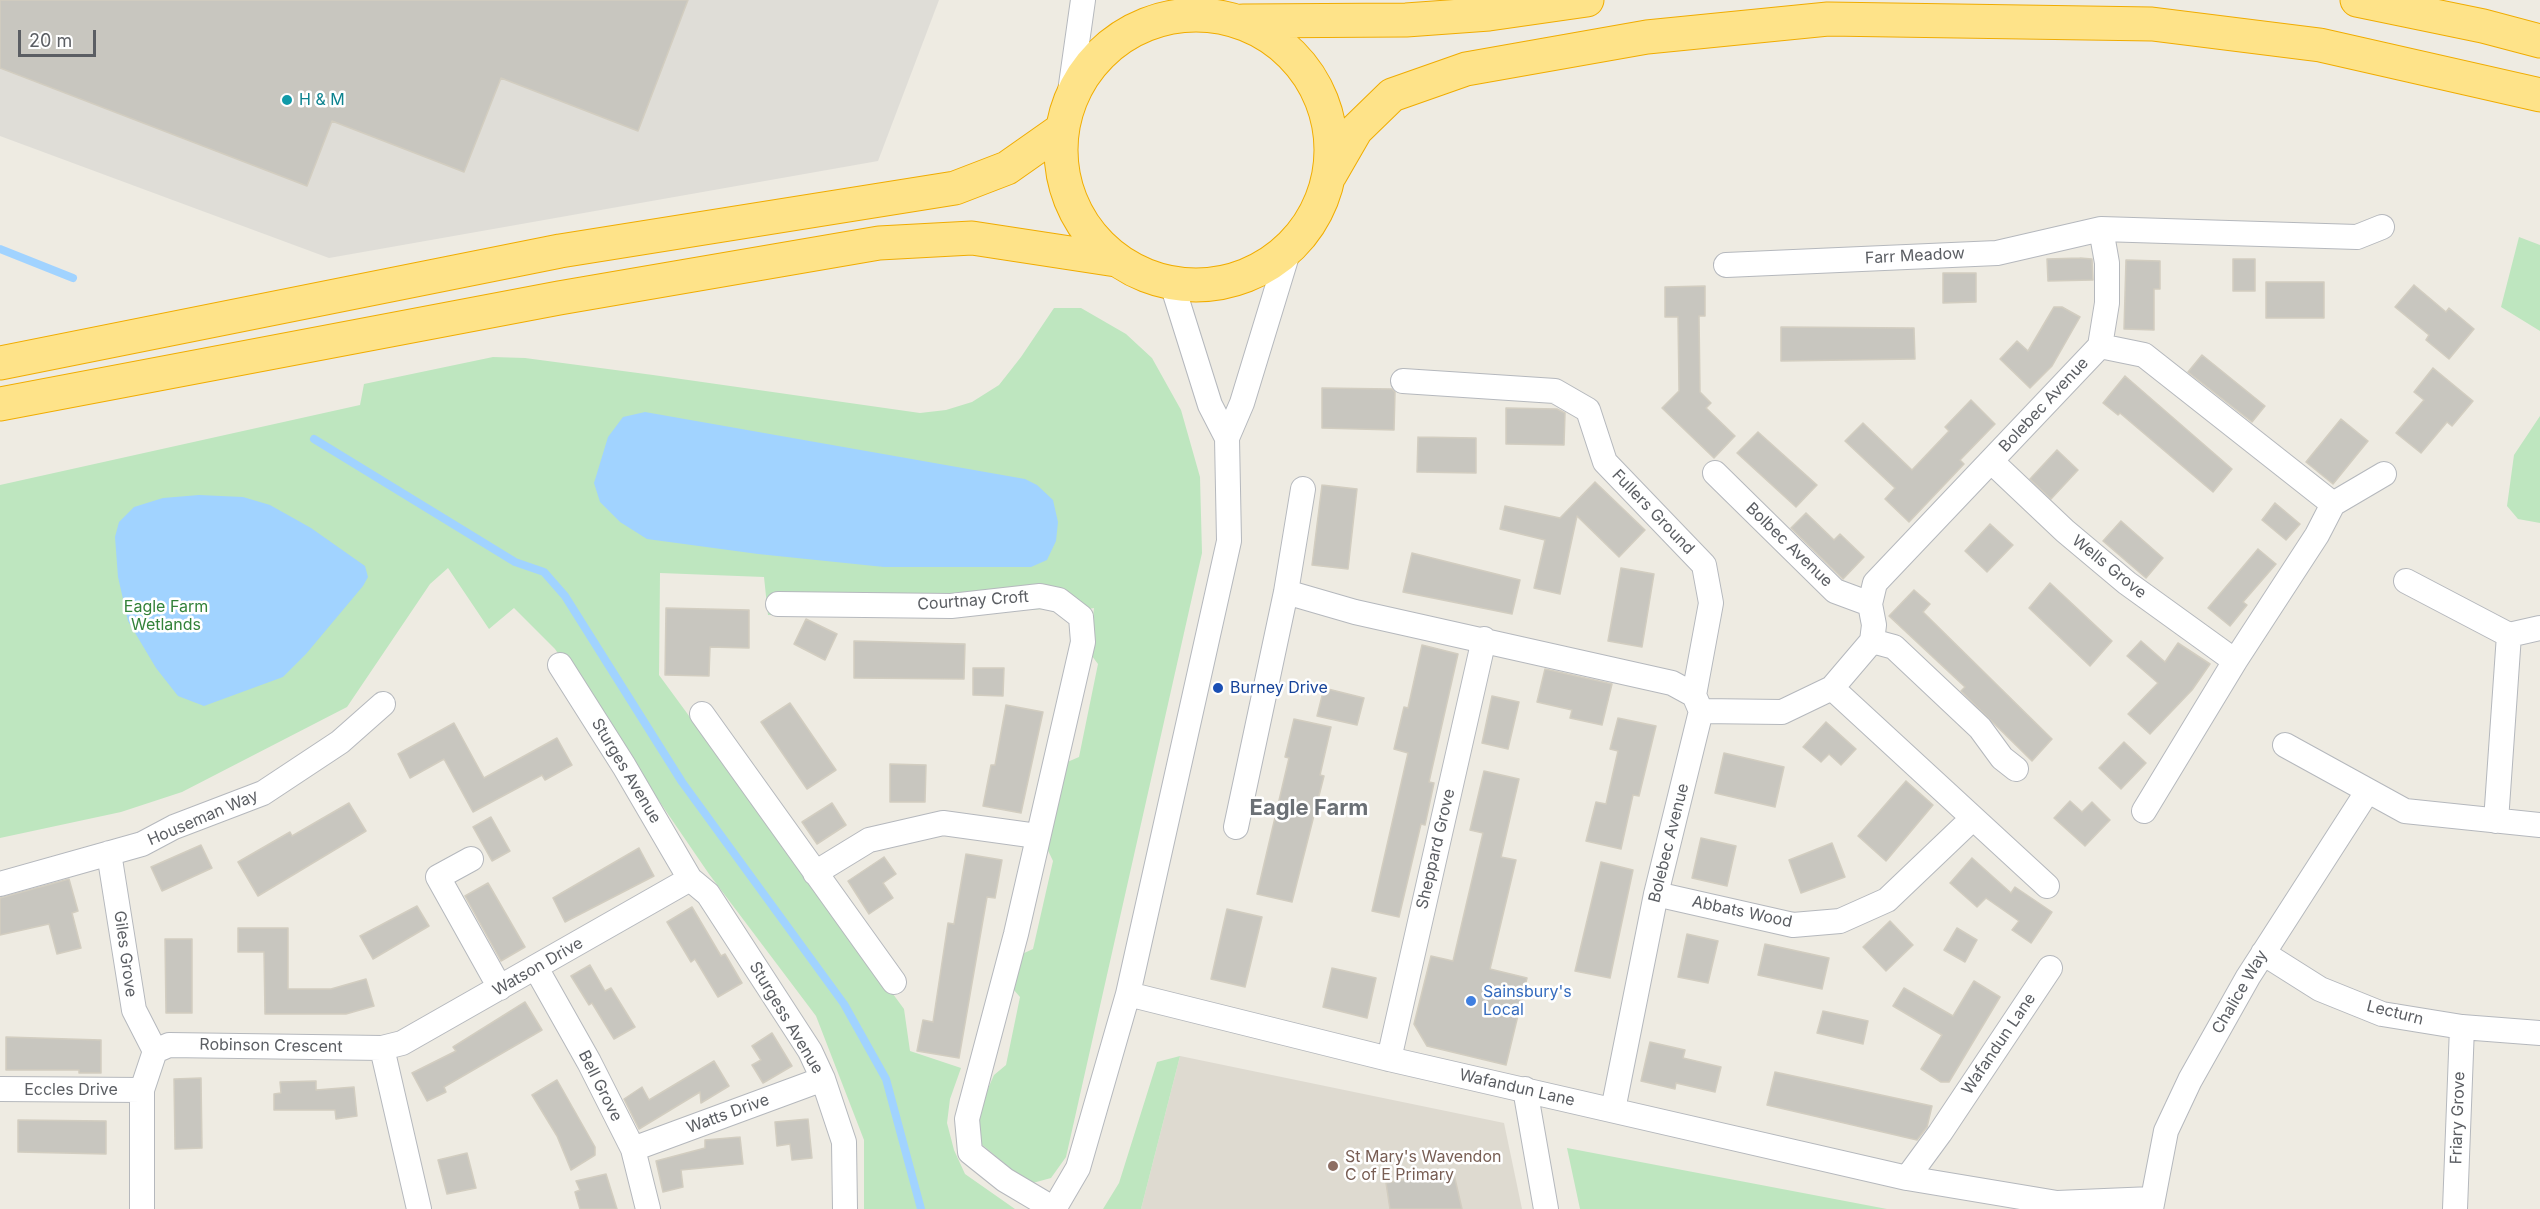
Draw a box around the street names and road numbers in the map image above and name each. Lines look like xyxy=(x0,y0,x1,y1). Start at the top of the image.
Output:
street label: Farr Meadow xyxy=(1865,244,1965,268)
street label: Bolebec Avenue xyxy=(1995,354,2093,456)
street label: Fullers Ground xyxy=(1608,466,1698,558)
street label: Bolbec Avenue xyxy=(1742,499,1836,591)
street label: Wells Grove xyxy=(2068,531,2150,603)
street label: Courtnay Croft xyxy=(917,588,1029,614)
street label: Sturges Avenue xyxy=(587,715,665,827)
street label: Bolebec Avenue xyxy=(1645,781,1693,905)
street label: Houseman Way xyxy=(145,786,261,850)
street label: Sheppard Grove xyxy=(1413,787,1459,911)
street label: Abbats Wood xyxy=(1690,892,1794,932)
street label: Giles Grove xyxy=(109,910,141,998)
street label: Watson Drive xyxy=(490,934,586,1000)
street label: Chalice Way xyxy=(2208,947,2272,1037)
street label: Sturgess Avenue xyxy=(745,958,827,1078)
street label: Wafandun Lane xyxy=(1958,990,2040,1098)
street label: Lecturn xyxy=(2365,997,2425,1029)
street label: Robinson Crescent xyxy=(199,1035,343,1057)
street label: Bell Grove xyxy=(574,1047,626,1125)
street label: Wafandun Lane xyxy=(1457,1065,1577,1111)
street label: Friary Grove xyxy=(2447,1071,2469,1165)
street label: Eccles Drive xyxy=(24,1080,118,1100)
street label: Watts Drive xyxy=(684,1090,772,1138)

